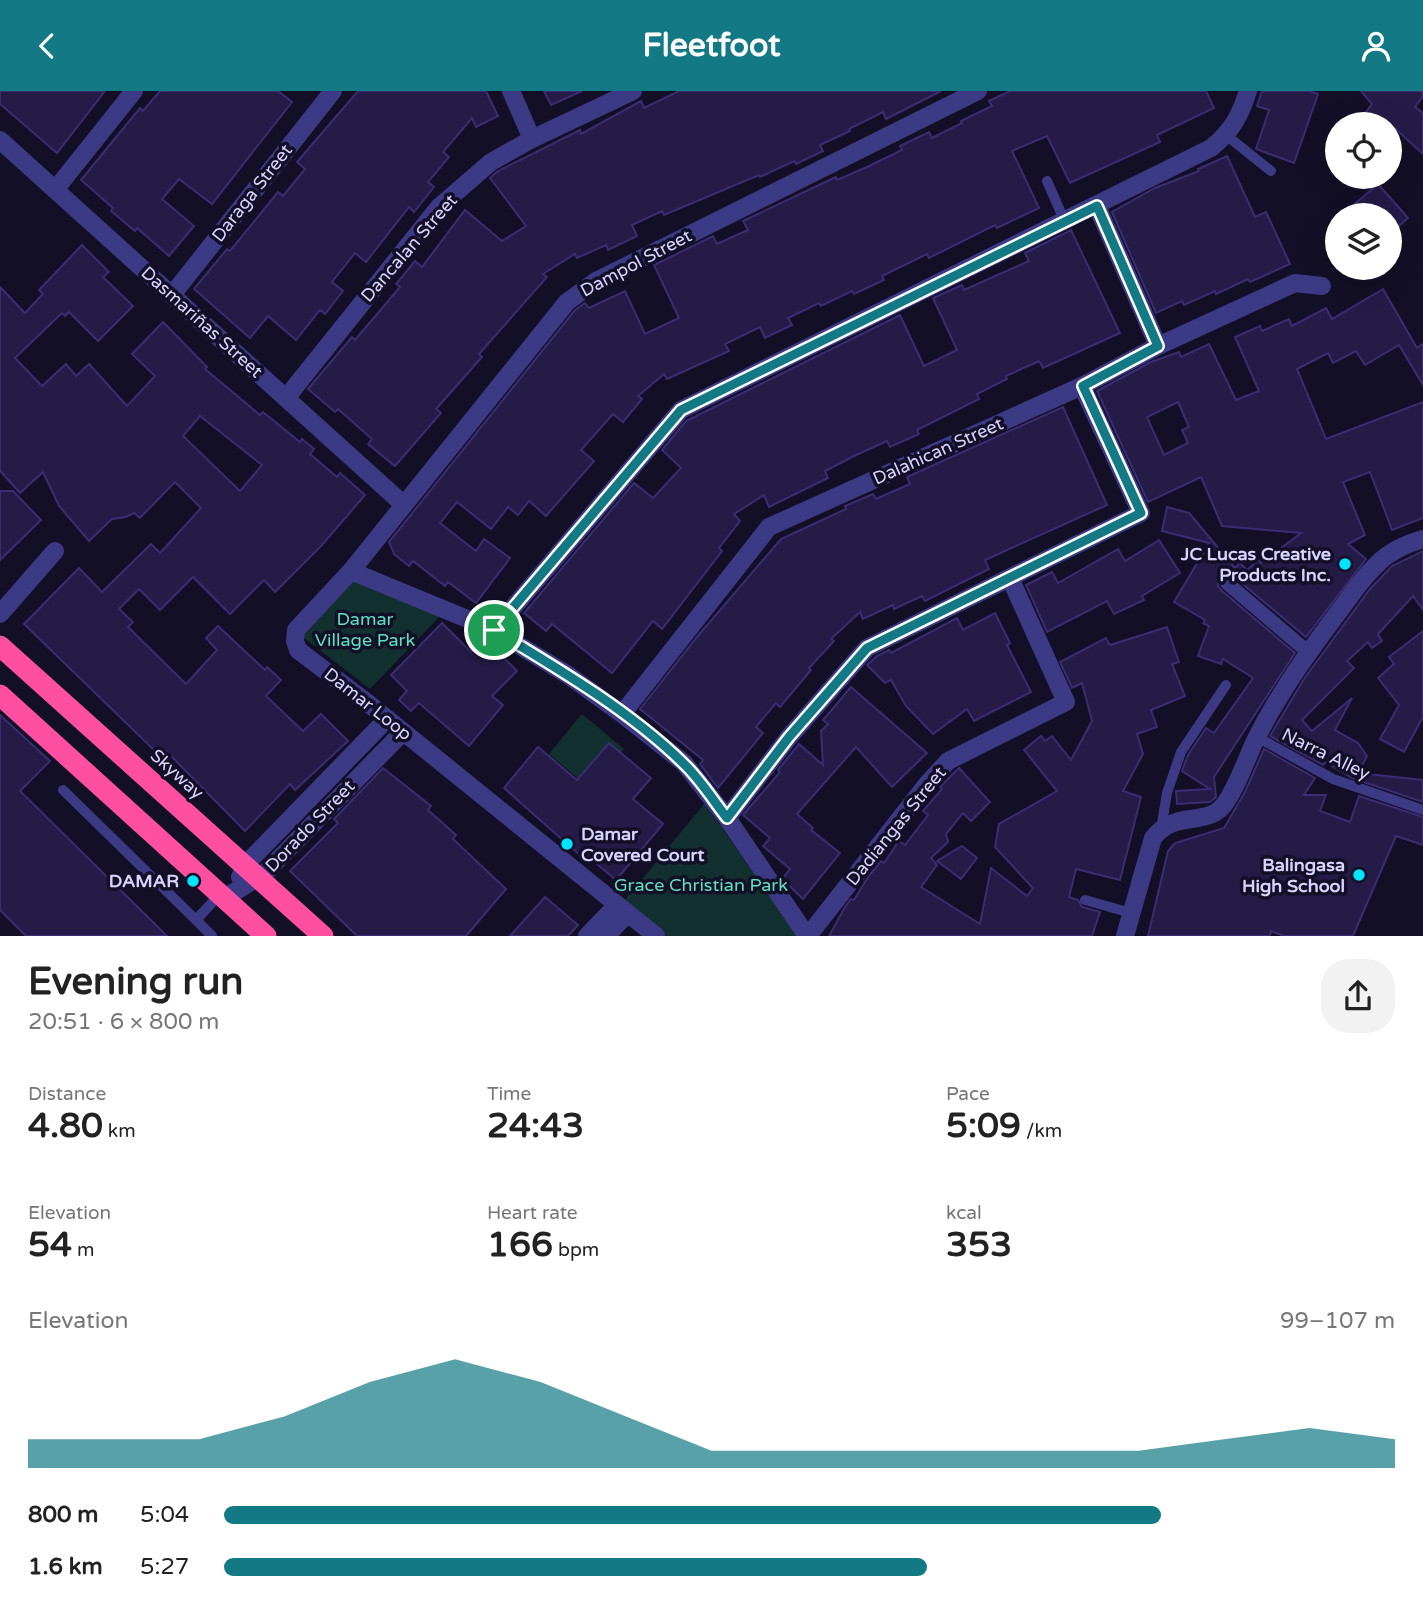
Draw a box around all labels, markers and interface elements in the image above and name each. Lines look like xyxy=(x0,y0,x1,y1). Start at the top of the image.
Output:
icon: back xyxy=(28,27,66,65)
text: Fleetfoot xyxy=(643,27,780,65)
icon: person xyxy=(1357,27,1395,65)
map controls xyxy=(1325,112,1402,280)
button: locate xyxy=(1325,112,1402,189)
street label: Daraga Street xyxy=(207,140,297,246)
street label: Dancalan Street xyxy=(356,189,462,306)
button: layers xyxy=(1325,203,1402,280)
street label: Dampol Street xyxy=(577,224,696,302)
street label: Dasmariñas Street xyxy=(137,262,267,382)
street label: Dalahican Street xyxy=(869,412,1007,490)
place label: JC Lucas Creative Products Inc. xyxy=(1180,543,1331,586)
marker: JC Lucas Creative Products Inc. xyxy=(1337,556,1353,572)
pin xyxy=(464,600,524,660)
park label: Damar Village Park xyxy=(315,608,415,651)
icon: arrive xyxy=(475,611,513,649)
street label: Damar Loop xyxy=(320,663,416,745)
street label: Narra Alley xyxy=(1278,723,1374,785)
street label: Skyway xyxy=(146,744,208,804)
street label: Dadiangas Street xyxy=(841,762,951,890)
street label: Dorado Street xyxy=(261,775,360,877)
place label: Damar Covered Court xyxy=(581,823,705,866)
marker: Damar Covered Court xyxy=(559,836,575,852)
place label: Balingasa High School xyxy=(1242,854,1345,897)
marker: Balingasa High School xyxy=(1351,867,1367,883)
place label: DAMAR xyxy=(109,870,179,892)
marker: DAMAR xyxy=(185,873,201,889)
park label: Grace Christian Park xyxy=(614,874,788,896)
text: Evening run xyxy=(28,959,243,1005)
button: share xyxy=(1321,959,1395,1033)
text: 20:51 · 6 × 800 m xyxy=(28,1008,219,1036)
text: Distance xyxy=(28,1083,106,1105)
text: Time xyxy=(487,1083,531,1105)
text: Pace xyxy=(946,1083,990,1105)
text: 4.80 xyxy=(28,1105,103,1147)
text: 24:43 xyxy=(487,1105,584,1147)
text: 5:09 xyxy=(946,1105,1021,1147)
text: km xyxy=(103,1120,136,1142)
text: /km xyxy=(1021,1120,1062,1142)
text: Elevation xyxy=(28,1202,111,1224)
text: Heart rate xyxy=(487,1202,578,1224)
text: kcal xyxy=(946,1202,982,1224)
text: 54 xyxy=(28,1224,72,1266)
text: 166 xyxy=(487,1224,553,1266)
text: 353 xyxy=(946,1224,1012,1266)
text: m xyxy=(72,1239,94,1261)
text: bpm xyxy=(553,1239,599,1261)
text: Elevation xyxy=(28,1307,129,1335)
text: 99–107 m xyxy=(1280,1307,1395,1335)
text: 800 m xyxy=(28,1501,98,1529)
text: 5:04 xyxy=(140,1501,189,1529)
text: 1.6 km xyxy=(28,1553,103,1581)
text: 5:27 xyxy=(140,1553,189,1581)

